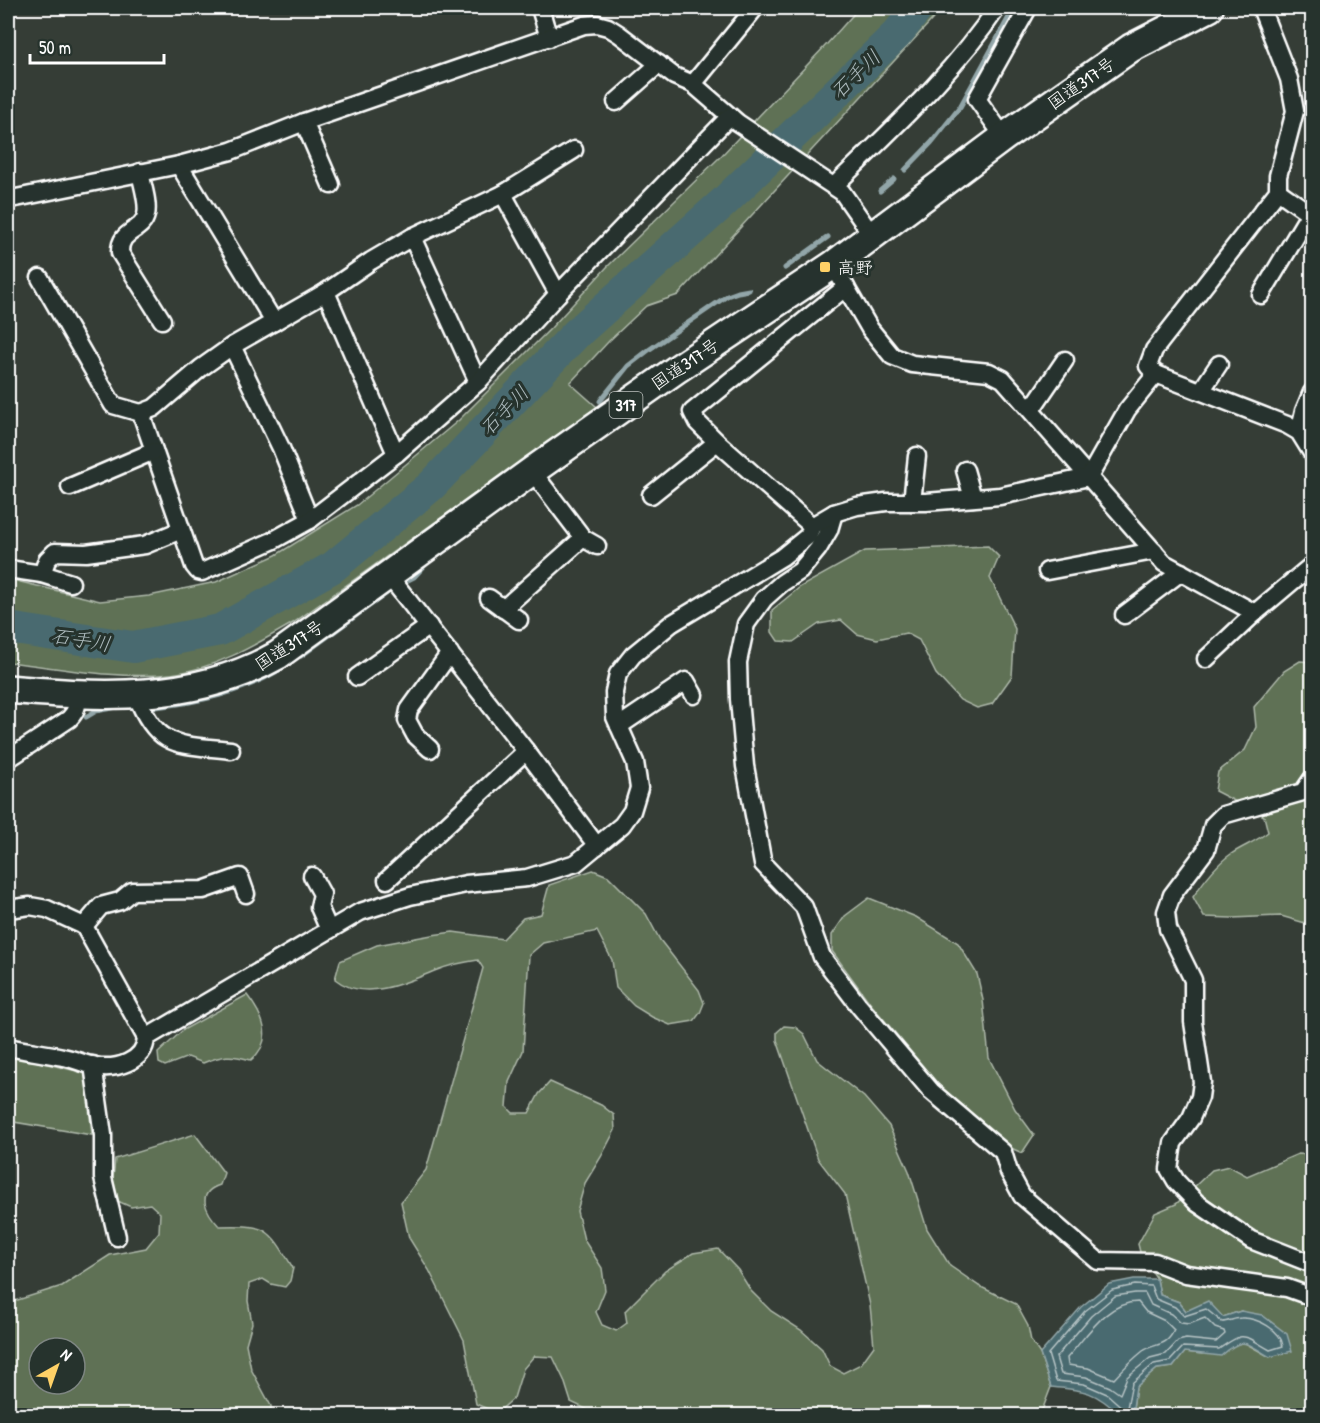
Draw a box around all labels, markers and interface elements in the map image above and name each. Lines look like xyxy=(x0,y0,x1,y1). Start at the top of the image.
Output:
scale bar xyxy=(30,27,164,65)
text: 50 m xyxy=(39,35,71,60)
water label: 石手川 xyxy=(824,43,886,105)
street label: 国道317号 xyxy=(1042,51,1120,115)
place label: 高野 xyxy=(837,255,873,280)
marker: 高野 xyxy=(818,260,832,274)
street label: 国道317号 xyxy=(646,332,724,396)
water label: 石手川 xyxy=(473,379,535,441)
road number: 317 xyxy=(610,392,642,418)
street label: 国道317号 xyxy=(250,613,328,677)
water label: 石手川 xyxy=(49,621,113,657)
north arrow xyxy=(27,1336,87,1396)
text: N xyxy=(56,1343,77,1366)

